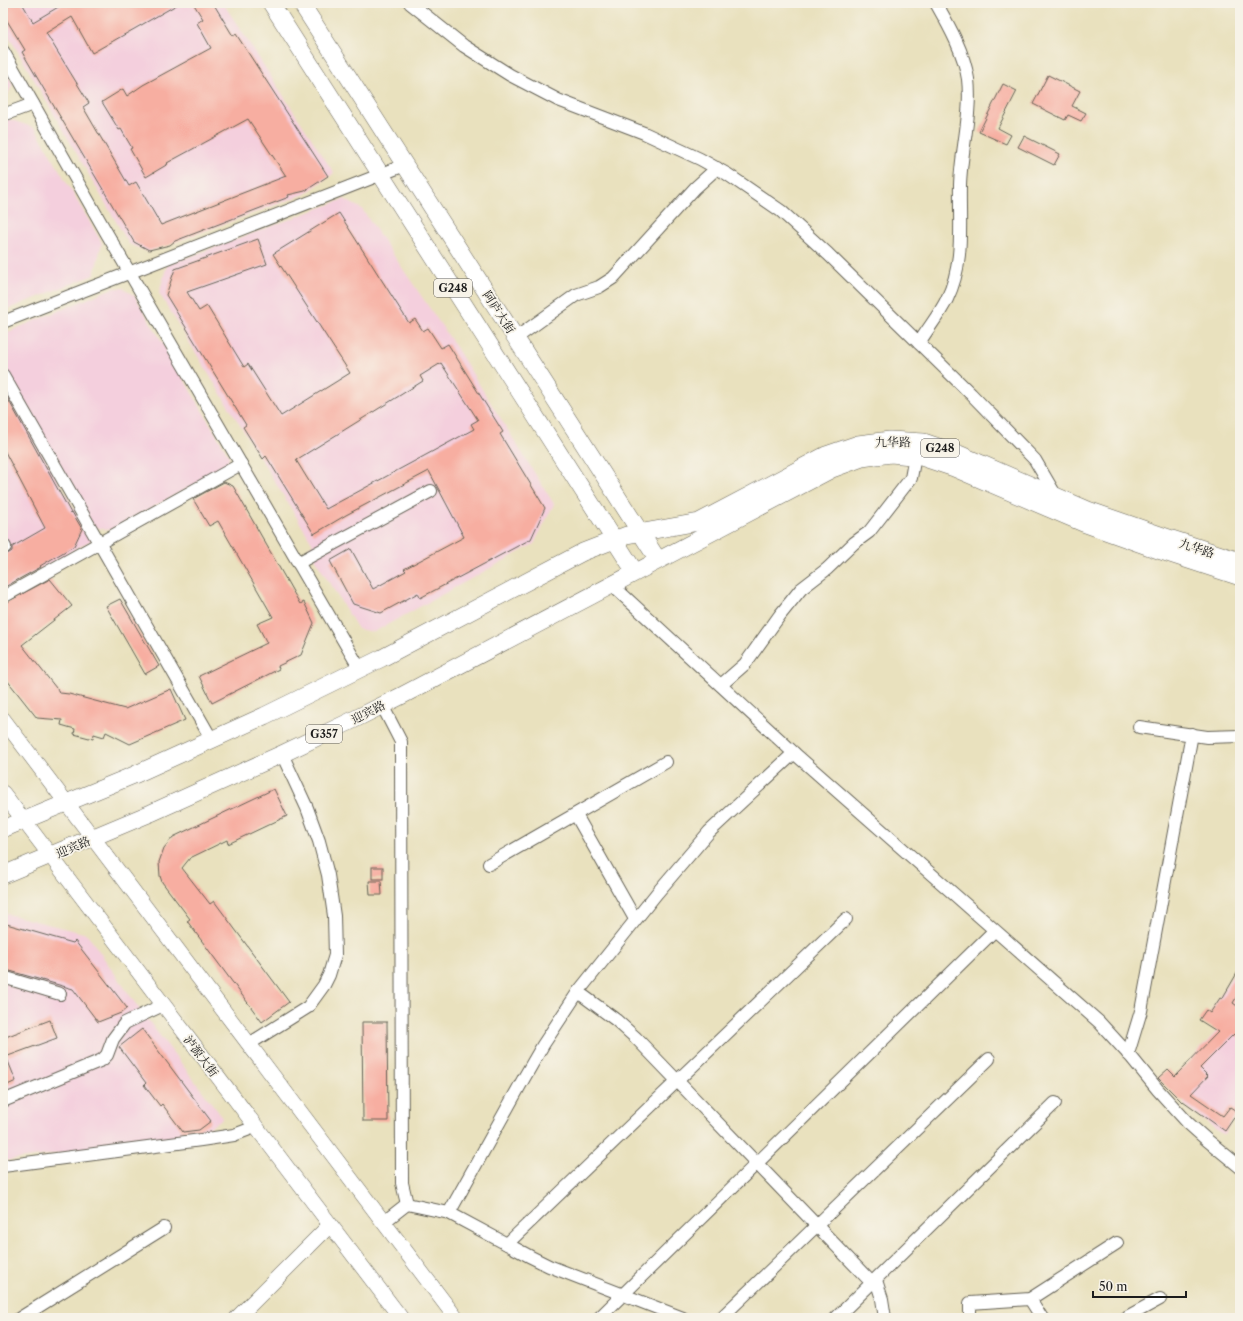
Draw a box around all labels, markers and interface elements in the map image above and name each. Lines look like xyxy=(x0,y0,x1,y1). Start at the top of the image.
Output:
road number: G248 xyxy=(434,279,472,297)
street label: 阿庐大街 xyxy=(480,288,519,337)
street label: 九华路 xyxy=(875,434,911,450)
road number: G248 xyxy=(921,439,959,457)
street label: 九华路 xyxy=(1178,535,1216,561)
street label: 迎宾路 xyxy=(349,697,387,727)
road number: G357 xyxy=(306,725,342,743)
street label: 迎宾路 xyxy=(53,833,93,861)
street label: 泸源大街 xyxy=(181,1032,222,1080)
scale bar xyxy=(1093,1273,1186,1299)
text: 50 m xyxy=(1099,1279,1128,1294)

